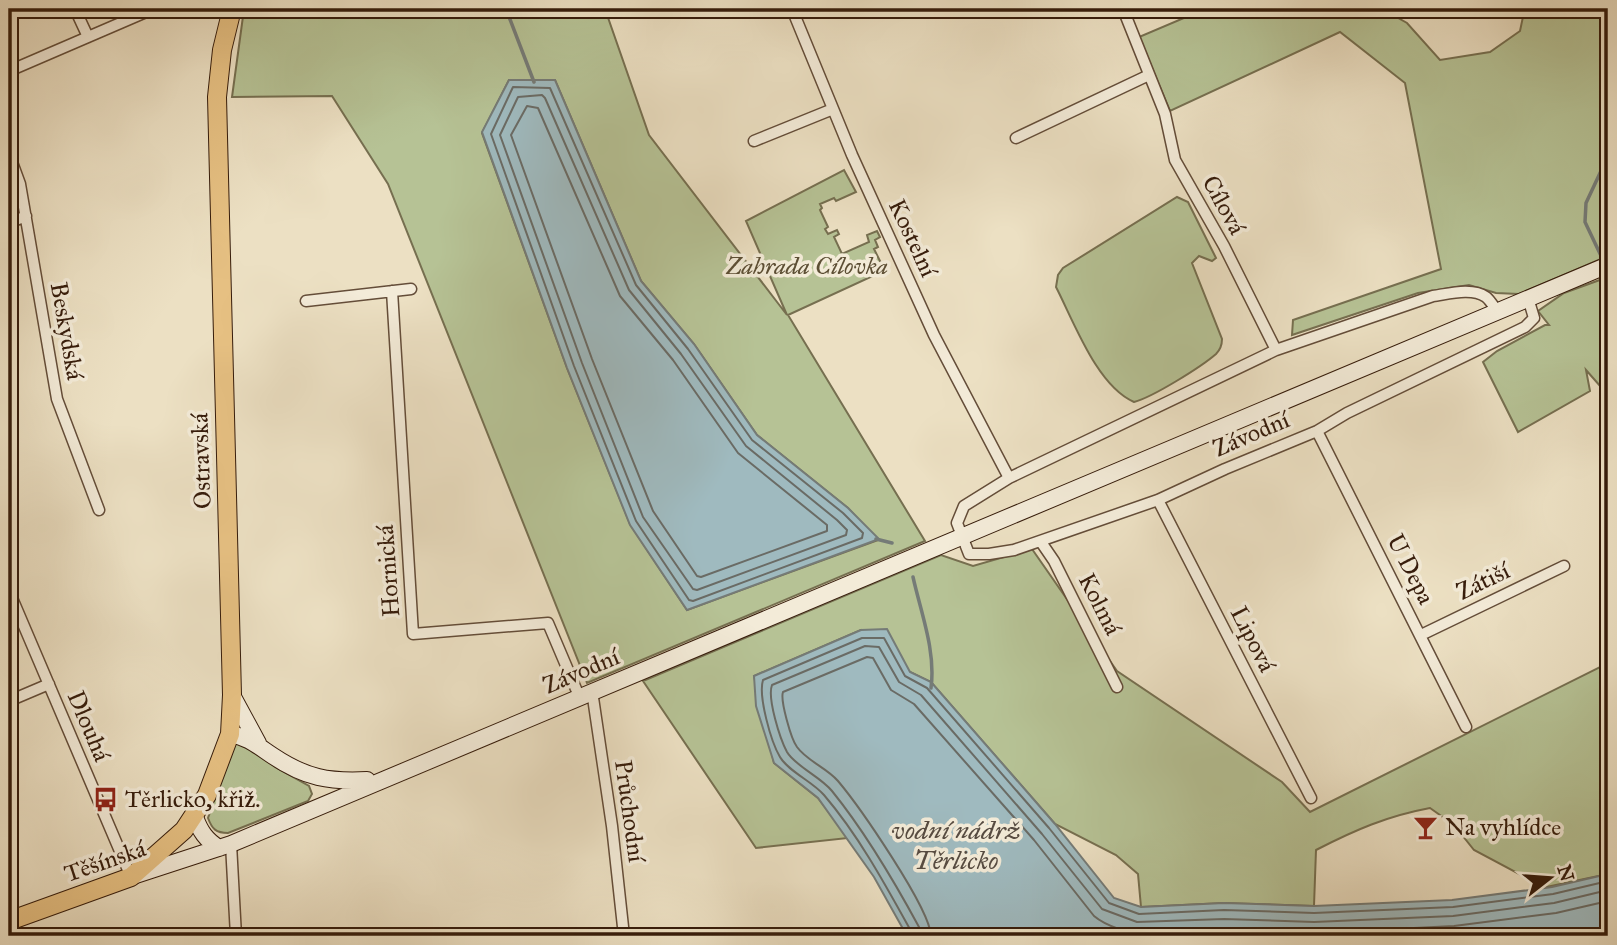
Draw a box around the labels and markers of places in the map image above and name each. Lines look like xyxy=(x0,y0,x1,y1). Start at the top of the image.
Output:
place label: Těrlicko, křiž. xyxy=(125,784,260,814)
bus stop icon: Těrlicko, křiž. xyxy=(91,785,119,813)
place label: Na vyhlídce xyxy=(1445,812,1561,842)
bar icon: Na vyhlídce xyxy=(1411,813,1439,841)

